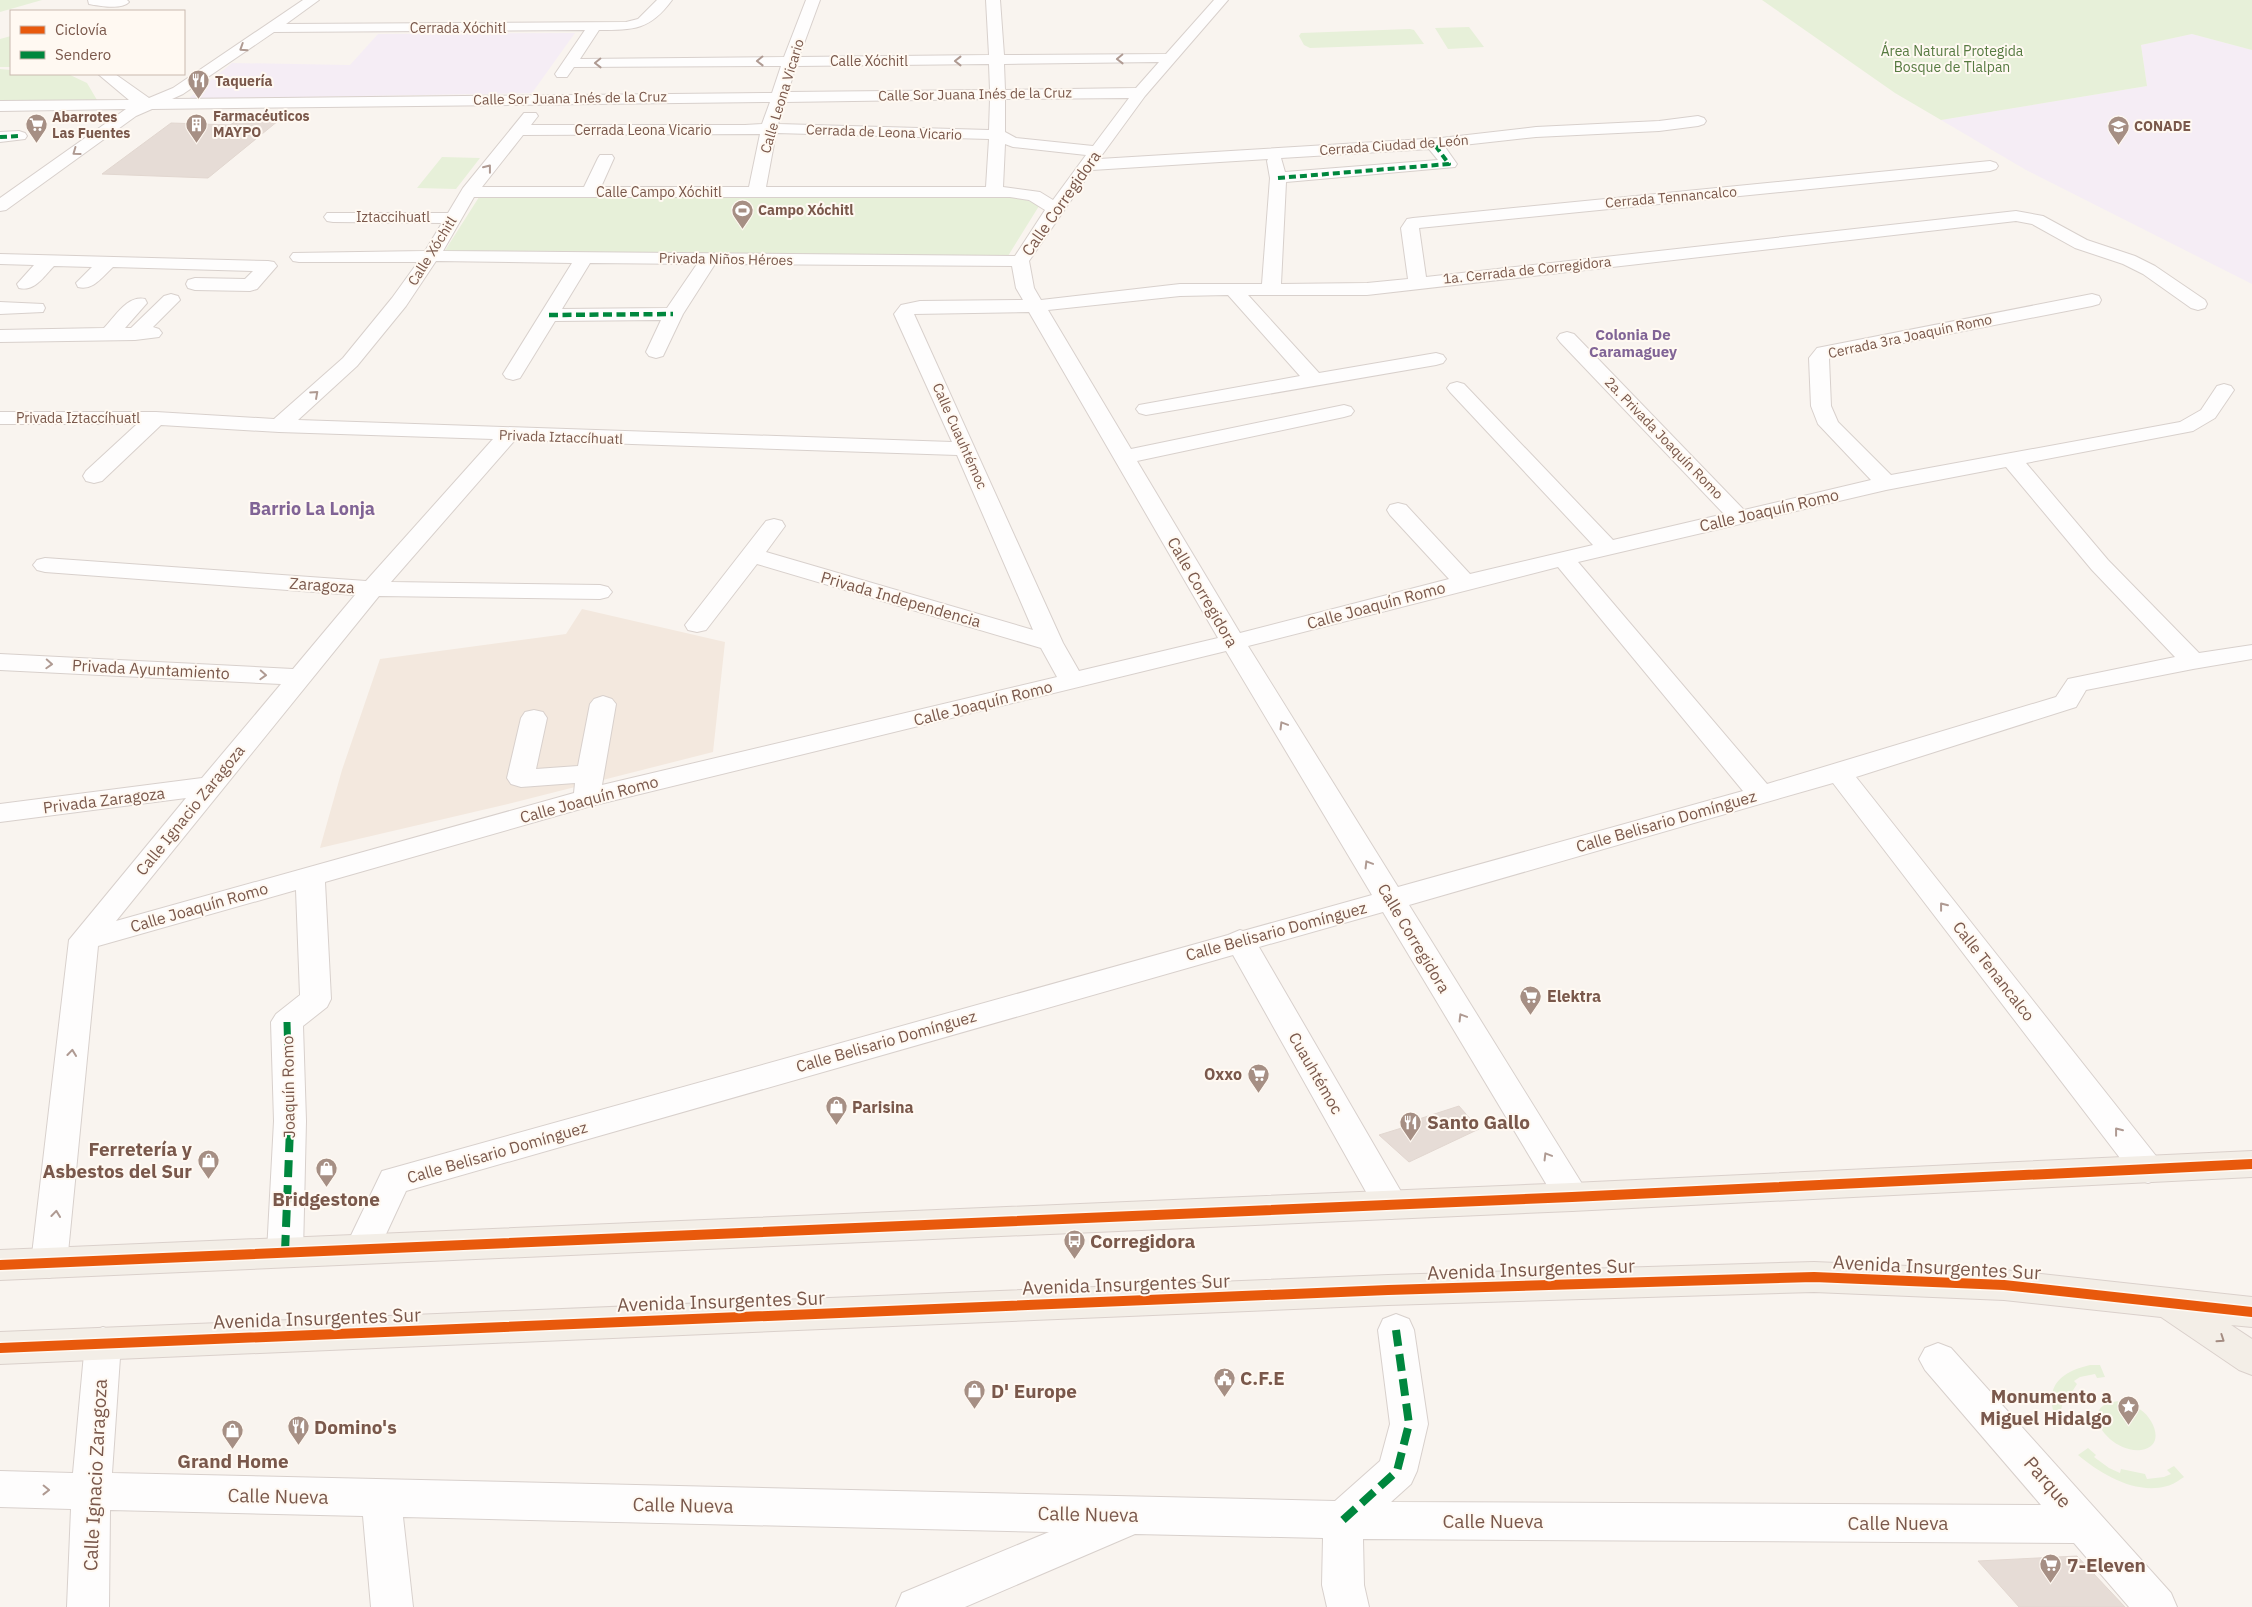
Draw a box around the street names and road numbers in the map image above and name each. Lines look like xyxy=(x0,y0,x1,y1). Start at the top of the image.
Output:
street label: Cerrada Xóchitl xyxy=(410,19,506,37)
street label: Calle Leona Vicario xyxy=(756,36,808,155)
street label: Calle Xóchitl xyxy=(830,52,908,70)
street label: Calle Sor Juana Inés de la Cruz xyxy=(878,83,1073,105)
street label: Calle Sor Juana Inés de la Cruz xyxy=(473,87,668,109)
street label: Cerrada de Leona Vicario xyxy=(806,120,963,144)
street label: Cerrada Leona Vicario xyxy=(574,121,712,139)
street label: Cerrada Ciudad de León xyxy=(1319,131,1469,159)
street label: Calle Corregidora xyxy=(1017,146,1105,260)
street label: Cerrada Tennancalco xyxy=(1604,182,1738,212)
street label: Calle Campo Xóchitl xyxy=(596,183,722,201)
street label: Iztaccihuatl xyxy=(356,208,430,226)
street label: Calle Xóchitl xyxy=(404,213,460,289)
street label: Privada Niños Héroes xyxy=(659,249,794,269)
street label: 1a. Cerrada de Corregidora xyxy=(1442,252,1613,288)
street label: Cerrada 3ra Joaquín Romo xyxy=(1826,310,1994,362)
street label: 2a. Privada Joaquín Romo xyxy=(1601,373,1727,503)
street label: Calle Cuauhtémoc xyxy=(929,380,991,492)
street label: Privada Iztaccíhuatl xyxy=(16,409,140,427)
street label: Privada Iztaccíhuatl xyxy=(499,426,624,448)
street label: Calle Joaquín Romo xyxy=(1697,484,1841,536)
street label: Calle Corregidora xyxy=(1163,533,1243,651)
street label: Privada Independencia xyxy=(819,567,984,632)
street label: Zaragoza xyxy=(289,573,356,597)
street label: Calle Joaquín Romo xyxy=(1305,577,1447,633)
street label: Privada Ayuntamiento xyxy=(72,655,230,683)
street label: Calle Joaquín Romo xyxy=(911,676,1055,730)
street label: Calle Ignacio Zaragoza xyxy=(131,740,249,879)
street label: Calle Joaquín Romo xyxy=(518,771,660,827)
street label: Privada Zaragoza xyxy=(42,783,167,817)
street label: Calle Belisario Domínguez xyxy=(1574,786,1758,856)
street label: Calle Joaquín Romo xyxy=(128,878,270,936)
street label: Calle Corregidora xyxy=(1373,880,1455,997)
street label: Calle Belisario Domínguez xyxy=(1183,897,1369,965)
street label: Calle Tenancalco xyxy=(1949,917,2039,1025)
street label: Calle Belisario Domínguez xyxy=(794,1006,978,1076)
street label: Cuauhtémoc xyxy=(1285,1029,1347,1117)
street label: Joaquín Romo xyxy=(277,1035,299,1139)
street label: Calle Belisario Domínguez xyxy=(405,1117,589,1187)
street label: Avenida Insurgentes Sur xyxy=(1832,1250,2042,1284)
street label: Avenida Insurgentes Sur xyxy=(1426,1253,1636,1285)
street label: Avenida Insurgentes Sur xyxy=(1021,1268,1231,1300)
street label: Avenida Insurgentes Sur xyxy=(616,1285,826,1317)
street label: Avenida Insurgentes Sur xyxy=(212,1302,422,1334)
street label: Calle Ignacio Zaragoza xyxy=(78,1378,112,1572)
street label: Parque xyxy=(2019,1451,2077,1513)
street label: Calle Nueva xyxy=(227,1483,329,1509)
street label: Calle Nueva xyxy=(632,1492,734,1518)
street label: Calle Nueva xyxy=(1037,1501,1139,1527)
street label: Calle Nueva xyxy=(1443,1509,1543,1533)
street label: Calle Nueva xyxy=(1848,1511,1948,1535)

